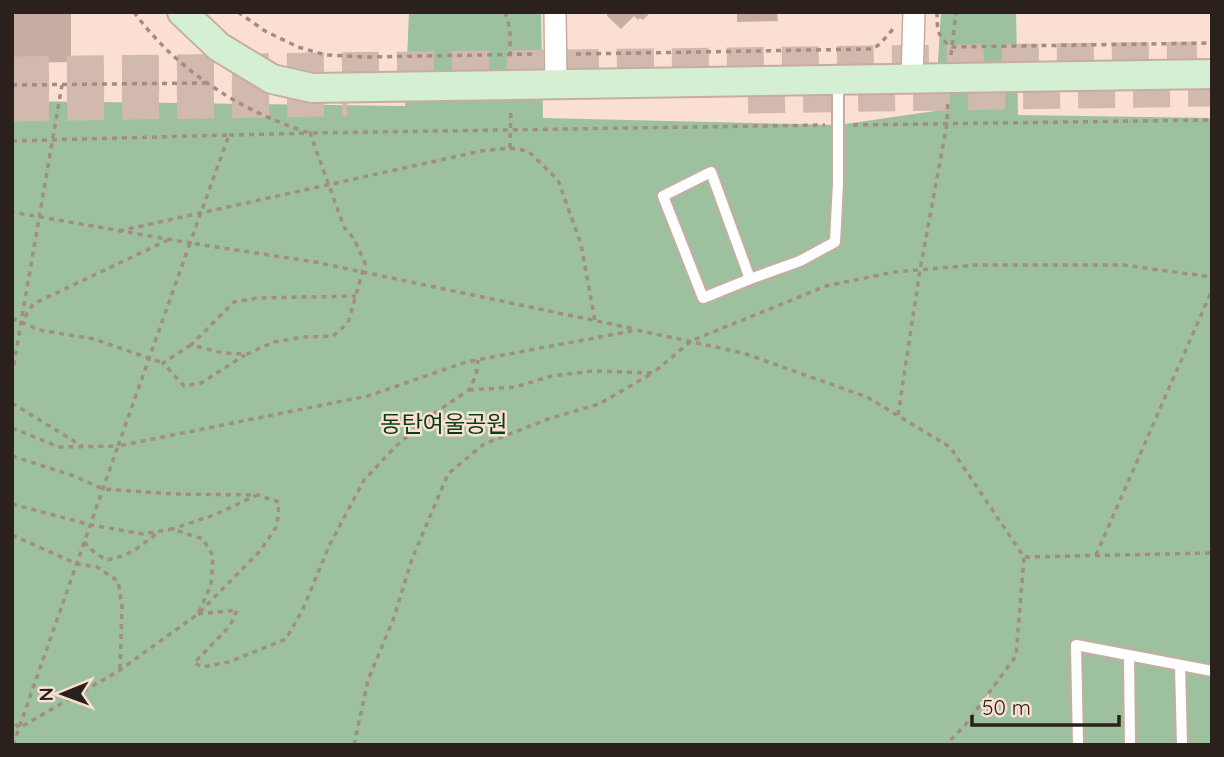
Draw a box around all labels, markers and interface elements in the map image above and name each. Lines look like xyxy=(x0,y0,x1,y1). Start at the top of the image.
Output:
park label: 동탄여울공원 xyxy=(381,409,507,438)
north arrow xyxy=(28,659,98,729)
scale bar xyxy=(972,684,1119,728)
text: N xyxy=(34,687,58,701)
text: 50 m xyxy=(982,694,1031,720)

